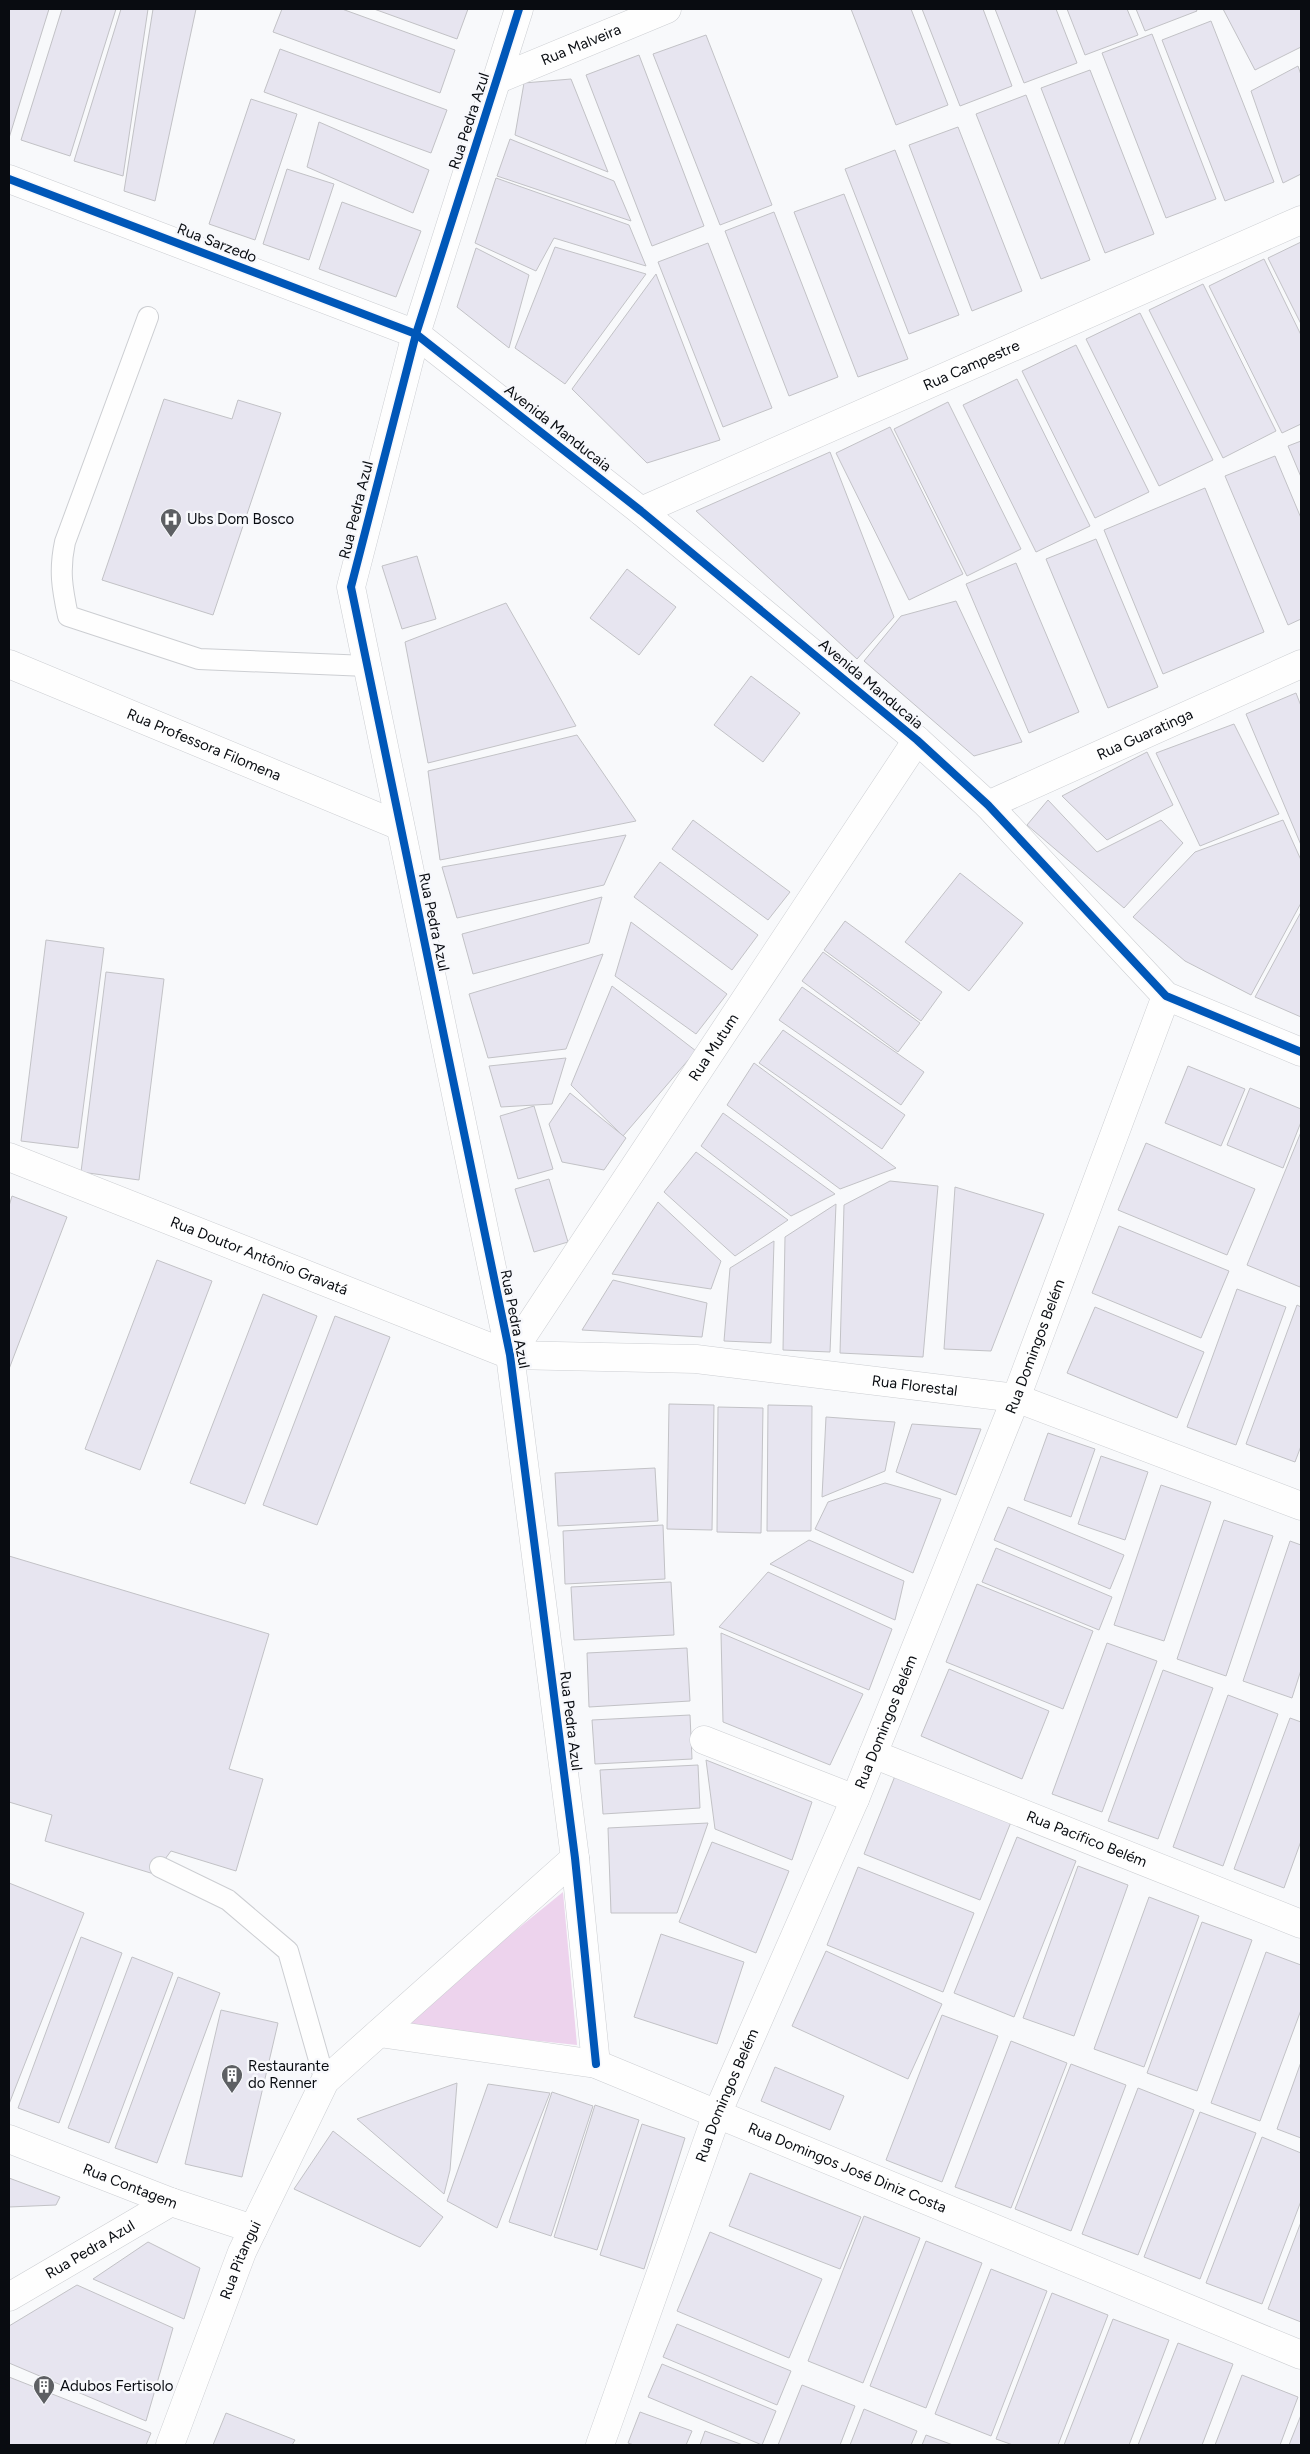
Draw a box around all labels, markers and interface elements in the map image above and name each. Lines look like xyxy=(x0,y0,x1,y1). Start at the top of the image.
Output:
street label: Rua Malveira xyxy=(538,20,624,69)
street label: Rua Pedra Azul xyxy=(445,71,493,171)
street label: Rua Sarzedo xyxy=(175,220,260,267)
street label: Rua Campestre xyxy=(920,336,1022,394)
street label: Avenida Manducaia xyxy=(501,381,615,475)
street label: Rua Pedra Azul xyxy=(335,459,377,561)
hospital icon: Ubs Dom Bosco xyxy=(159,507,183,538)
place label: Ubs Dom Bosco xyxy=(187,510,295,528)
street label: Avenida Manducaia xyxy=(815,635,927,733)
street label: Rua Professora Filomena xyxy=(124,705,284,785)
street label: Rua Guaratinga xyxy=(1094,705,1196,764)
street label: Rua Pedra Azul xyxy=(415,871,453,973)
street label: Rua Mutum xyxy=(685,1010,742,1084)
street label: Rua Doutor Antônio Gravatá xyxy=(168,1213,351,1299)
street label: Rua Pedra Azul xyxy=(497,1268,533,1370)
street label: Rua Domingos Belém xyxy=(1002,1277,1069,1417)
street label: Rua Florestal xyxy=(871,1371,959,1400)
street label: Rua Domingos Belém xyxy=(851,1652,921,1792)
street label: Rua Pedra Azul xyxy=(556,1670,586,1772)
street label: Rua Pacífico Belém xyxy=(1024,1807,1150,1871)
street label: Rua Domingos Belém xyxy=(692,2026,762,2165)
place label: Restaurante do Renner xyxy=(248,2057,329,2092)
building icon: Restaurante do Renner xyxy=(220,2063,244,2094)
street label: Rua Domingos José Diniz Costa xyxy=(745,2119,949,2217)
street label: Rua Contagem xyxy=(80,2160,180,2213)
street label: Rua Pedra Azul xyxy=(42,2216,138,2283)
street label: Rua Pitangui xyxy=(216,2218,265,2302)
building icon: Adubos Fertisolo xyxy=(32,2374,56,2405)
place label: Adubos Fertisolo xyxy=(60,2377,174,2395)

